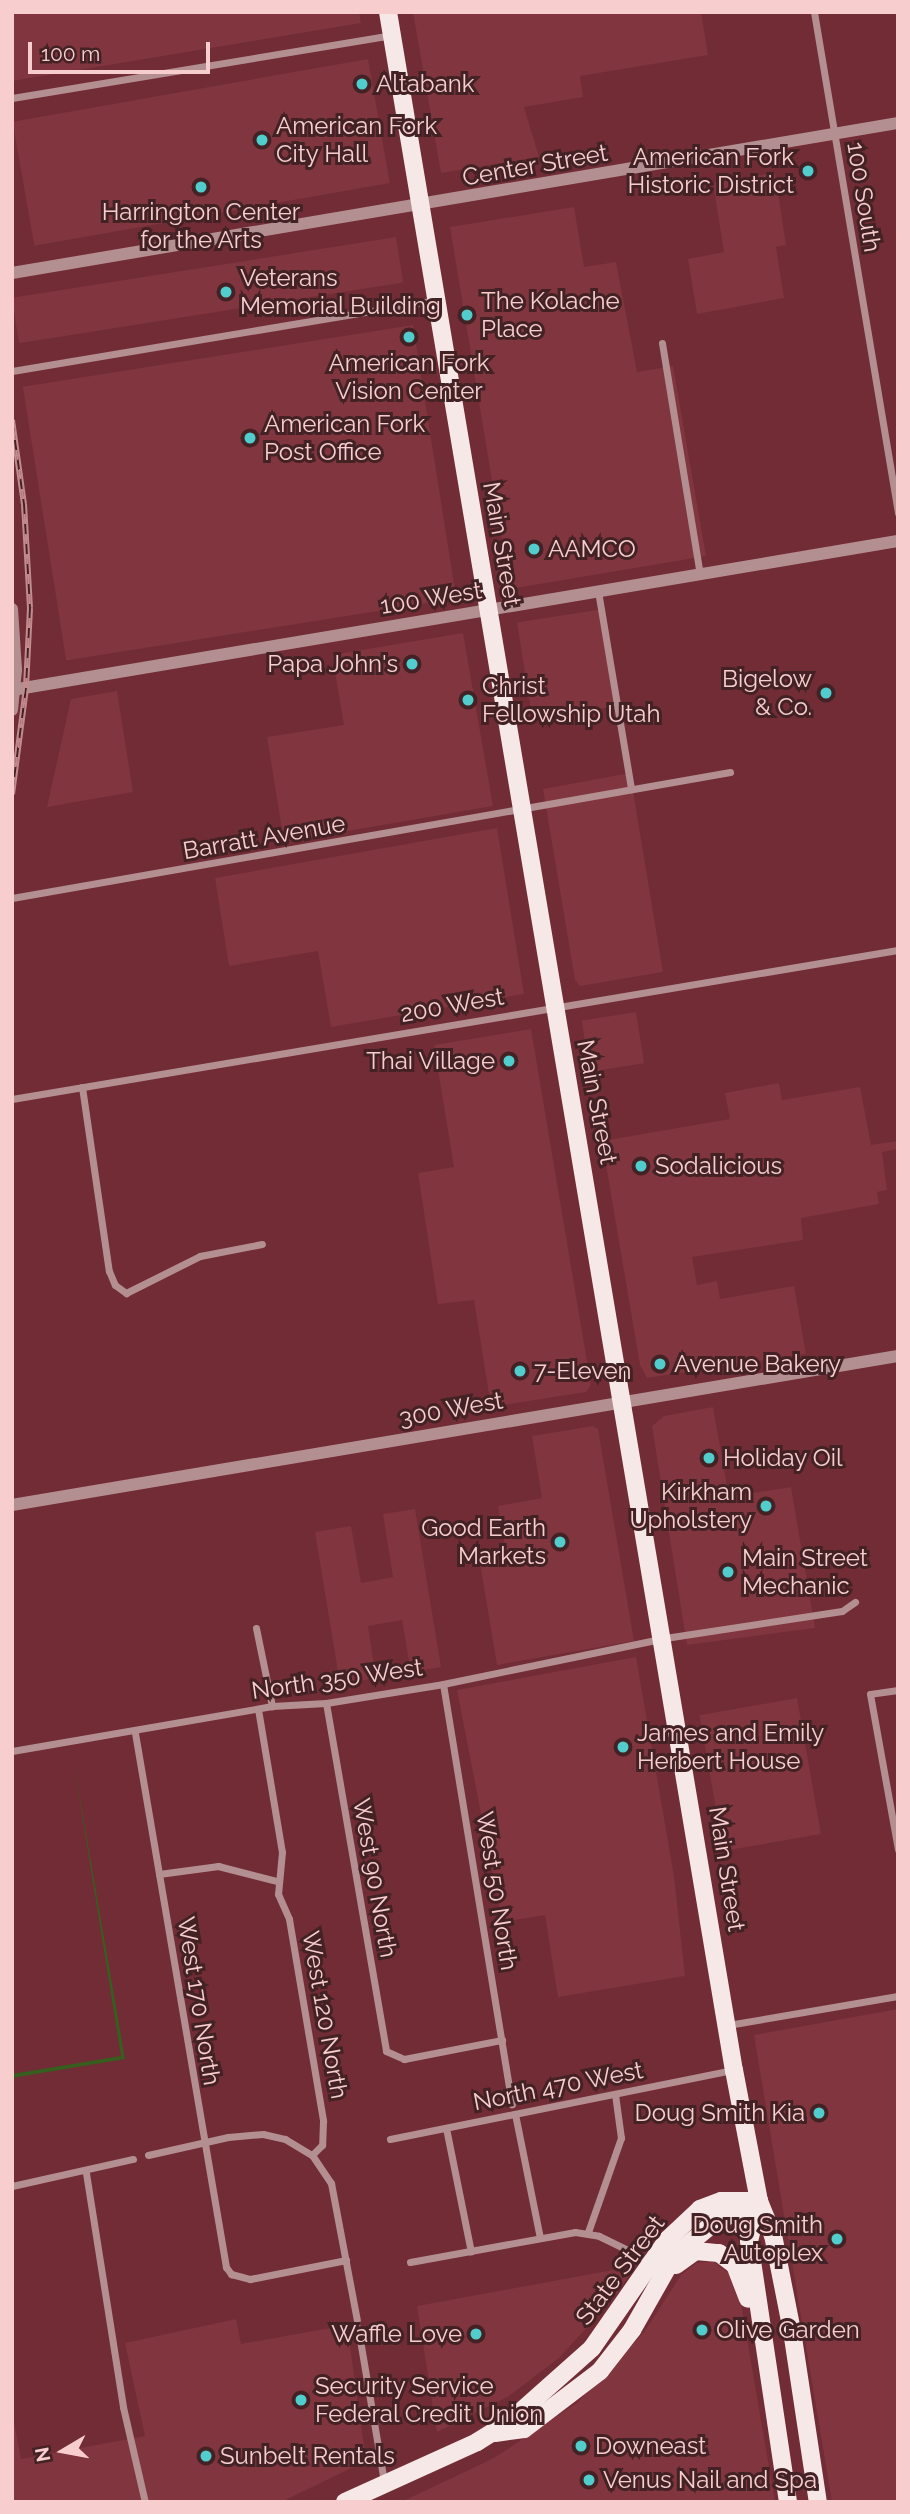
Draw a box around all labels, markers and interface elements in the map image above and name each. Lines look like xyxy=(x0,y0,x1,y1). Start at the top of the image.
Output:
scale bar xyxy=(32,28,214,72)
text: 100 m xyxy=(41,41,100,66)
place label: Altabank xyxy=(376,70,474,98)
marker: Altabank xyxy=(354,76,370,92)
place label: American Fork City Hall xyxy=(276,112,437,168)
marker: American Fork City Hall xyxy=(254,132,270,148)
street label: Center Street xyxy=(460,138,610,192)
street label: 100 South xyxy=(841,140,887,254)
place label: American Fork Historic District xyxy=(628,143,794,199)
marker: American Fork Historic District xyxy=(800,163,816,179)
marker: Harrington Center for the Arts xyxy=(193,179,209,195)
place label: Harrington Center for the Arts xyxy=(102,198,300,254)
place label: Veterans Memorial Building xyxy=(240,264,442,320)
marker: Veterans Memorial Building xyxy=(218,284,234,300)
place label: The Kolache Place xyxy=(481,287,620,343)
marker: The Kolache Place xyxy=(459,307,475,323)
marker: American Fork Vision Center xyxy=(401,329,417,345)
place label: American Fork Vision Center xyxy=(328,349,490,405)
place label: American Fork Post Office xyxy=(264,410,425,466)
marker: American Fork Post Office xyxy=(242,430,258,446)
street label: Main Street xyxy=(477,480,527,608)
place label: AAMCO xyxy=(548,535,636,563)
marker: AAMCO xyxy=(526,541,542,557)
street label: 100 West xyxy=(378,576,484,620)
place label: Papa John's xyxy=(267,650,398,678)
marker: Papa John's xyxy=(404,656,420,672)
place label: Bigelow & Co. xyxy=(722,665,812,721)
place label: Christ Fellowship Utah xyxy=(482,672,660,728)
marker: Bigelow & Co. xyxy=(818,685,834,701)
marker: Christ Fellowship Utah xyxy=(460,692,476,708)
street label: Barratt Avenue xyxy=(180,808,348,866)
street label: 200 West xyxy=(398,982,506,1028)
street label: Main Street xyxy=(571,1037,623,1167)
place label: Thai Village xyxy=(365,1047,495,1075)
marker: Thai Village xyxy=(501,1053,517,1069)
place label: Sodalicious xyxy=(655,1152,782,1180)
marker: Sodalicious xyxy=(633,1158,649,1174)
place label: Avenue Bakery xyxy=(674,1350,841,1378)
marker: Avenue Bakery xyxy=(652,1356,668,1372)
place label: 7-Eleven xyxy=(534,1357,632,1385)
marker: 7-Eleven xyxy=(512,1363,528,1379)
street label: 300 West xyxy=(397,1386,505,1432)
place label: Holiday Oil xyxy=(723,1444,843,1472)
marker: Holiday Oil xyxy=(701,1450,717,1466)
place label: Kirkham Upholstery xyxy=(629,1478,752,1534)
marker: Kirkham Upholstery xyxy=(758,1498,774,1514)
place label: Good Earth Markets xyxy=(421,1514,546,1570)
marker: Good Earth Markets xyxy=(552,1534,568,1550)
place label: Main Street Mechanic xyxy=(742,1544,868,1600)
marker: Main Street Mechanic xyxy=(720,1564,736,1580)
street label: North 350 West xyxy=(249,1653,425,1705)
place label: James and Emily Herbert House xyxy=(637,1719,824,1775)
marker: James and Emily Herbert House xyxy=(615,1739,631,1755)
street label: West 90 North xyxy=(347,1796,403,1960)
street label: Main Street xyxy=(703,1805,751,1933)
street label: West 50 North xyxy=(470,1810,524,1972)
street label: West 170 North xyxy=(171,1915,227,2087)
street label: West 120 North xyxy=(296,1929,354,2101)
street label: North 470 West xyxy=(470,2055,646,2117)
place label: Doug Smith Kia xyxy=(635,2099,805,2127)
marker: Doug Smith Kia xyxy=(811,2105,827,2121)
street label: State Street xyxy=(569,2209,671,2331)
place label: Doug Smith Autoplex xyxy=(692,2211,823,2267)
marker: Doug Smith Autoplex xyxy=(829,2231,845,2247)
place label: Olive Garden xyxy=(716,2316,860,2344)
place label: Waffle Love xyxy=(331,2320,462,2348)
marker: Olive Garden xyxy=(694,2322,710,2338)
marker: Waffle Love xyxy=(468,2326,484,2342)
place label: Security Service Federal Credit Union xyxy=(315,2372,544,2428)
marker: Security Service Federal Credit Union xyxy=(293,2392,309,2408)
north arrow xyxy=(28,2416,98,2486)
place label: Downeast xyxy=(595,2432,706,2460)
marker: Downeast xyxy=(573,2438,589,2454)
place label: Sunbelt Rentals xyxy=(220,2442,395,2470)
text: N xyxy=(30,2446,54,2464)
marker: Sunbelt Rentals xyxy=(198,2448,214,2464)
place label: Venus Nail and Spa xyxy=(603,2466,818,2494)
marker: Venus Nail and Spa xyxy=(581,2472,597,2488)

